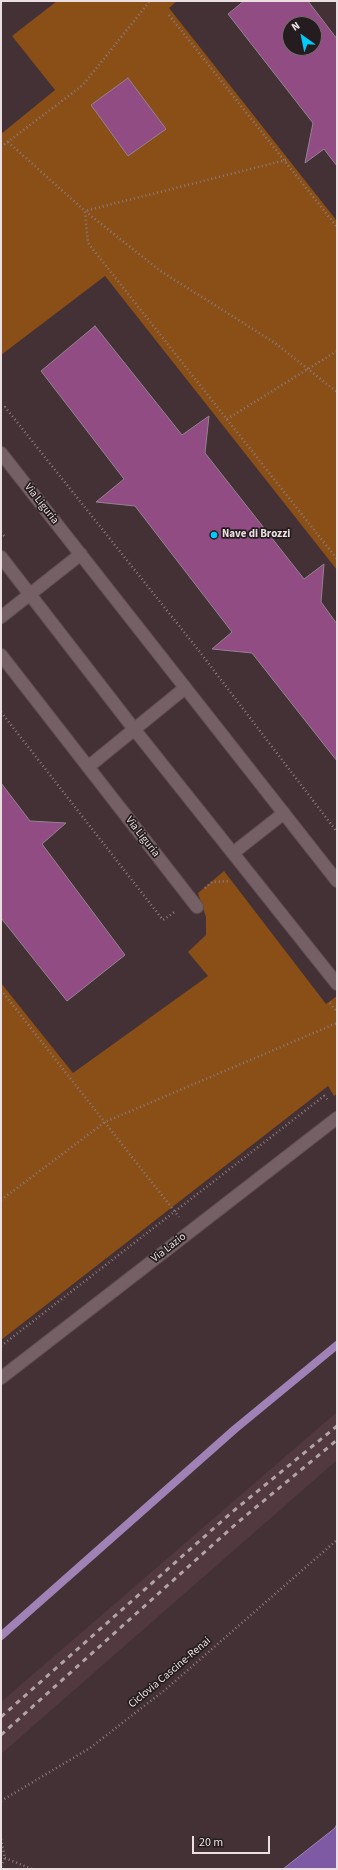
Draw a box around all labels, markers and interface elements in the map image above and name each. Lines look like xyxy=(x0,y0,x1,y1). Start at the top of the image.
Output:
north arrow xyxy=(282,16,322,56)
text: N xyxy=(289,18,303,35)
street label: Via Liguria xyxy=(21,481,61,527)
place label: Nave di Brozzi xyxy=(222,528,290,542)
marker: Nave di Brozzi xyxy=(209,530,219,540)
street label: Via Liguria xyxy=(122,814,162,860)
street label: Via Lazio xyxy=(149,1230,189,1266)
street label: Ciclovia Cascine-Renai xyxy=(126,1635,214,1711)
scale bar xyxy=(194,1828,272,1854)
text: 20 m xyxy=(199,1834,223,1851)

